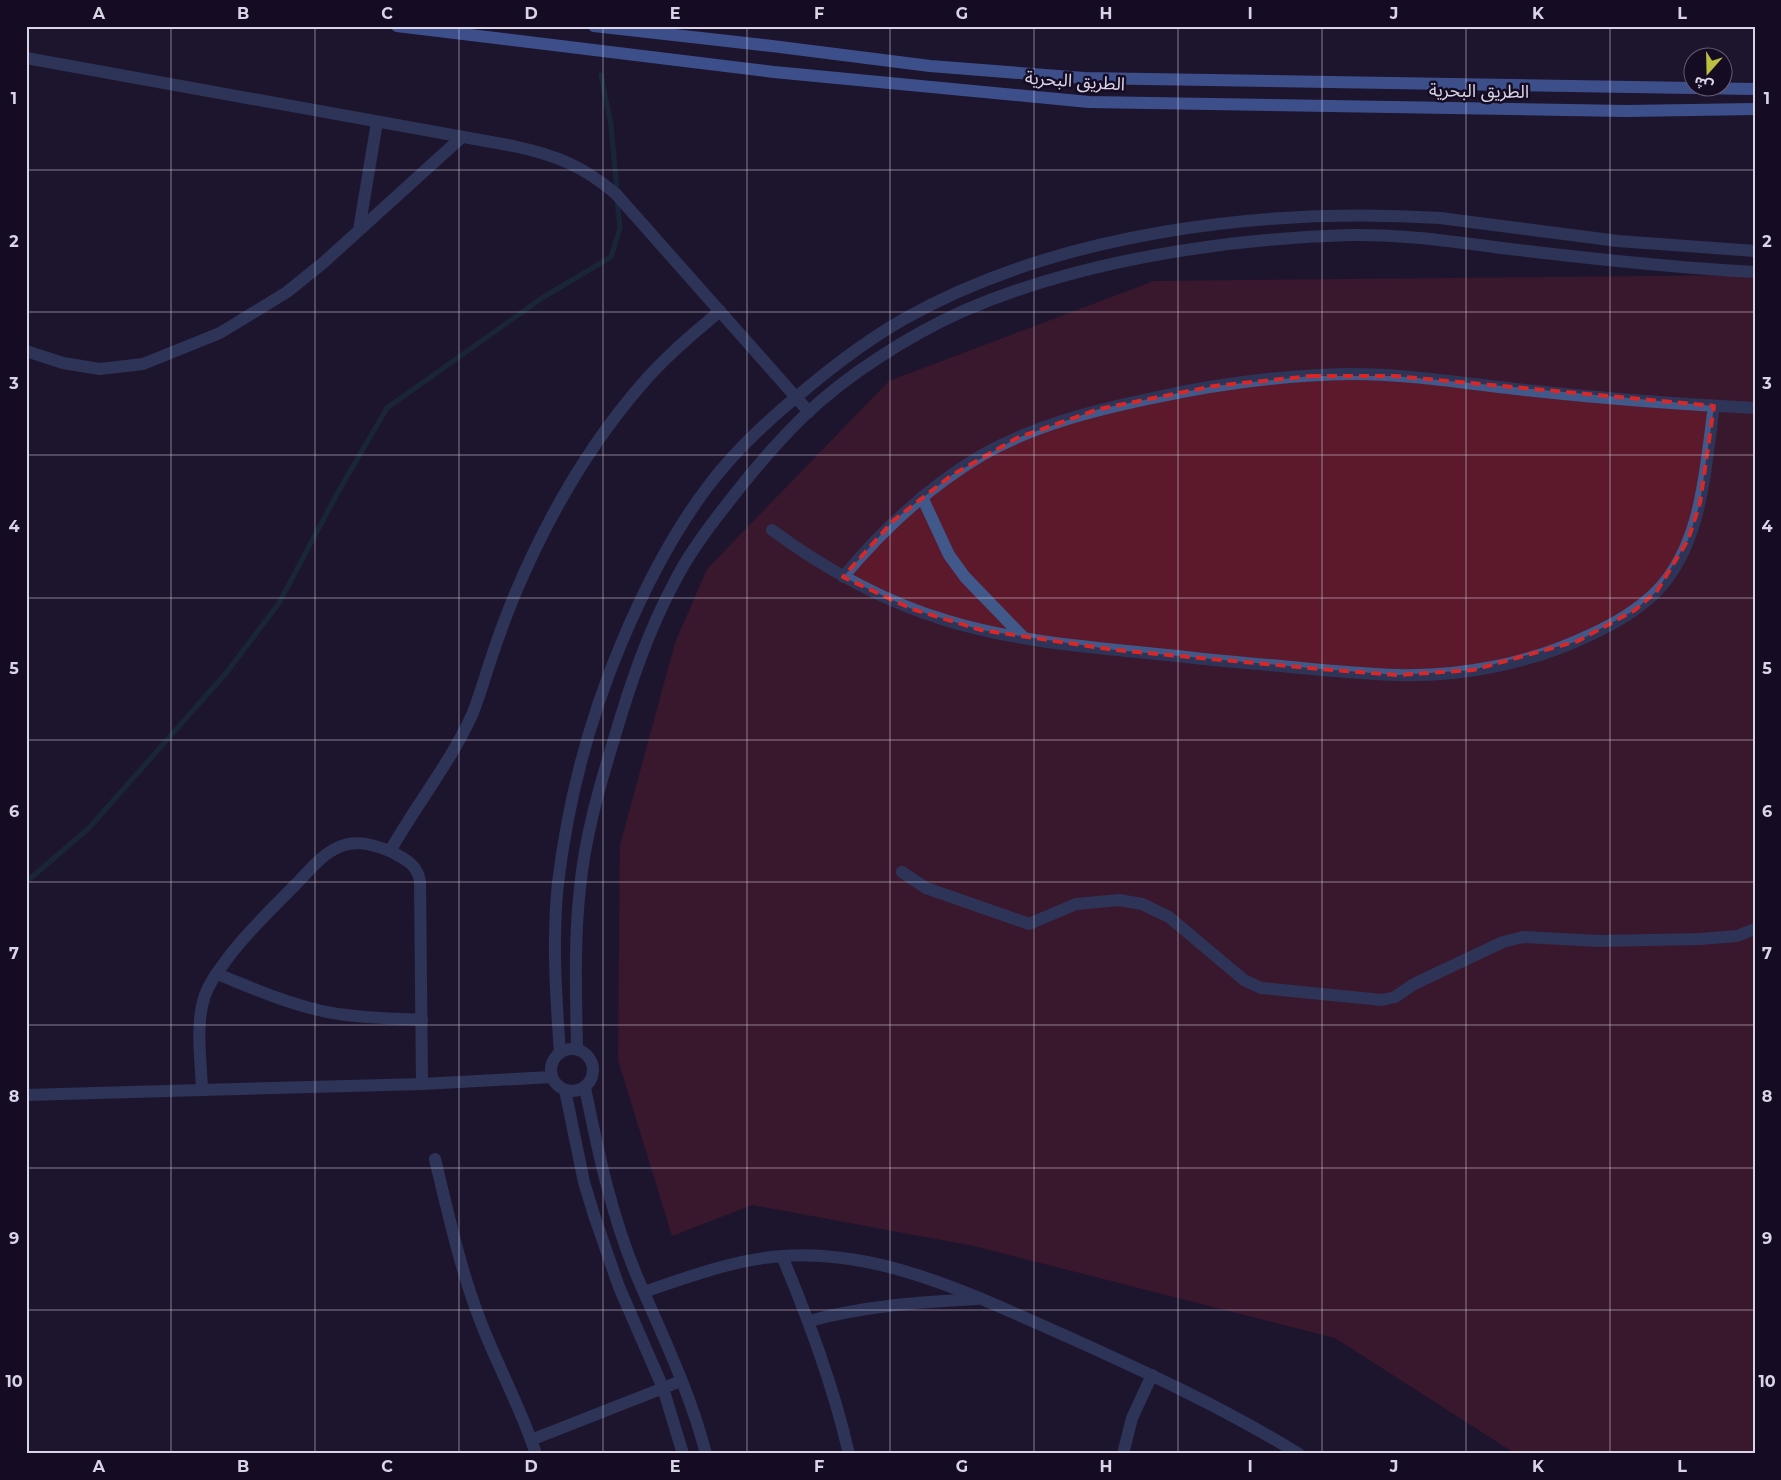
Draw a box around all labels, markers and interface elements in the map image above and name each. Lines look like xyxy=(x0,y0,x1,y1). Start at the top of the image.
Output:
text: A xyxy=(92,4,106,23)
text: B xyxy=(237,4,249,23)
text: C xyxy=(381,4,393,23)
text: D xyxy=(524,4,538,23)
text: E xyxy=(670,4,680,23)
text: F xyxy=(814,4,824,23)
text: G xyxy=(956,4,968,23)
text: H xyxy=(1100,4,1112,23)
text: I xyxy=(1247,4,1253,23)
text: J xyxy=(1389,4,1398,23)
text: K xyxy=(1532,4,1545,23)
text: L xyxy=(1677,4,1687,23)
north arrow xyxy=(1684,48,1734,98)
street label: الطريق البحرية xyxy=(1024,67,1126,95)
text: ش xyxy=(1691,72,1716,96)
street label: الطريق البحرية xyxy=(1429,79,1529,103)
text: 1 xyxy=(11,89,17,108)
text: 1 xyxy=(1764,89,1770,108)
text: 2 xyxy=(9,232,19,251)
text: 2 xyxy=(1762,232,1772,251)
text: 3 xyxy=(8,374,19,393)
text: 3 xyxy=(1761,374,1772,393)
text: 4 xyxy=(8,517,20,536)
text: 4 xyxy=(1761,517,1773,536)
text: 5 xyxy=(9,659,19,678)
text: 5 xyxy=(1762,659,1772,678)
text: 6 xyxy=(9,802,19,821)
text: 6 xyxy=(1762,802,1772,821)
text: 7 xyxy=(9,944,19,963)
text: 7 xyxy=(1762,944,1772,963)
text: 8 xyxy=(9,1087,19,1106)
text: 8 xyxy=(1762,1087,1772,1106)
text: 9 xyxy=(9,1229,19,1248)
text: 9 xyxy=(1762,1229,1772,1248)
text: 10 xyxy=(5,1372,23,1391)
text: 10 xyxy=(1758,1372,1776,1391)
text: A xyxy=(92,1457,106,1476)
text: B xyxy=(237,1457,249,1476)
text: C xyxy=(381,1457,393,1476)
text: D xyxy=(524,1457,538,1476)
text: E xyxy=(670,1457,680,1476)
text: F xyxy=(814,1457,824,1476)
text: G xyxy=(956,1457,968,1476)
text: H xyxy=(1100,1457,1112,1476)
text: I xyxy=(1247,1457,1253,1476)
text: J xyxy=(1389,1457,1398,1476)
text: K xyxy=(1532,1457,1545,1476)
text: L xyxy=(1677,1457,1687,1476)

